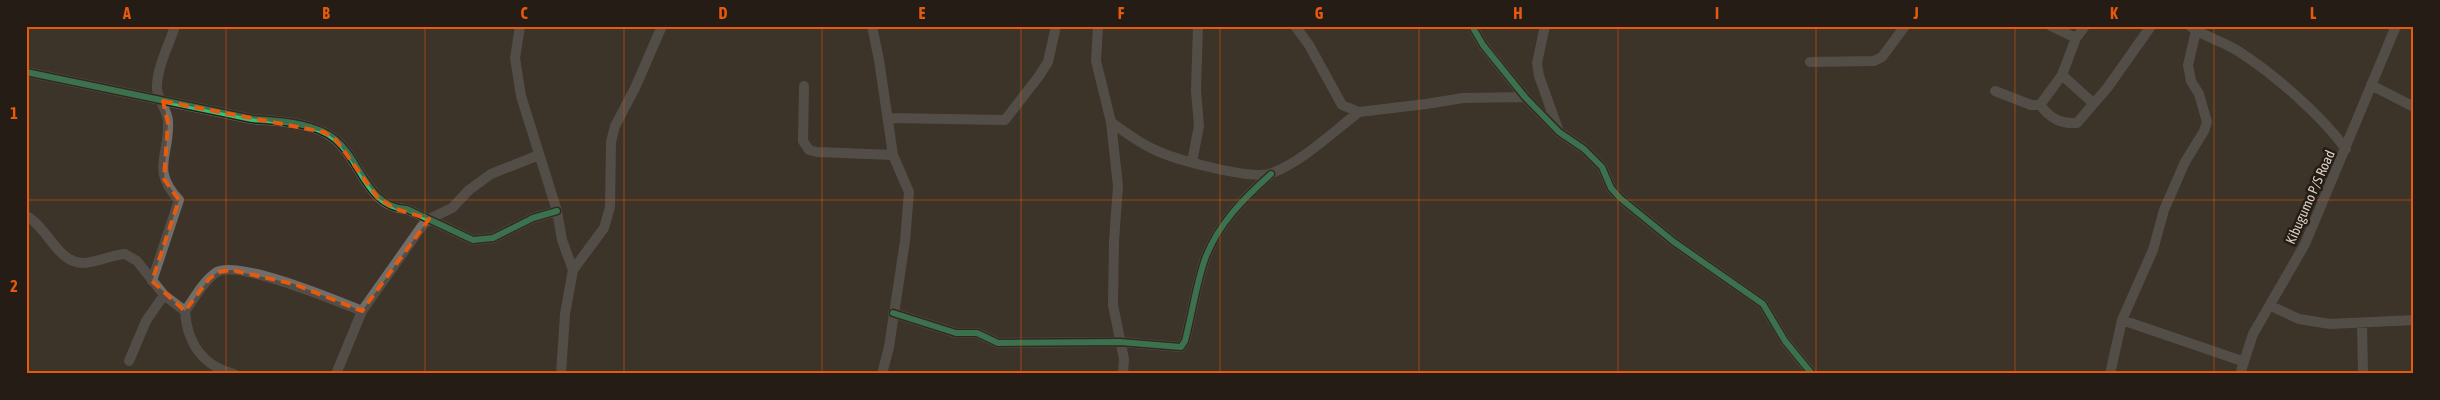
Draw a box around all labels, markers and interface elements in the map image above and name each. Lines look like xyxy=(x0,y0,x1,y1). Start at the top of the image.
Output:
text: A xyxy=(122,4,131,22)
text: B xyxy=(322,4,330,22)
text: C xyxy=(520,4,528,22)
text: D xyxy=(719,4,728,22)
text: E xyxy=(919,4,926,22)
text: F xyxy=(1118,4,1125,22)
text: G xyxy=(1315,4,1324,22)
text: H xyxy=(1513,4,1523,22)
text: I xyxy=(1715,4,1719,22)
text: J xyxy=(1912,4,1919,22)
text: K xyxy=(2110,4,2118,22)
text: L xyxy=(2310,4,2317,22)
text: 1 xyxy=(10,104,18,122)
street label: Kibugumo P/S Road xyxy=(2282,148,2338,246)
text: 2 xyxy=(10,277,18,295)

